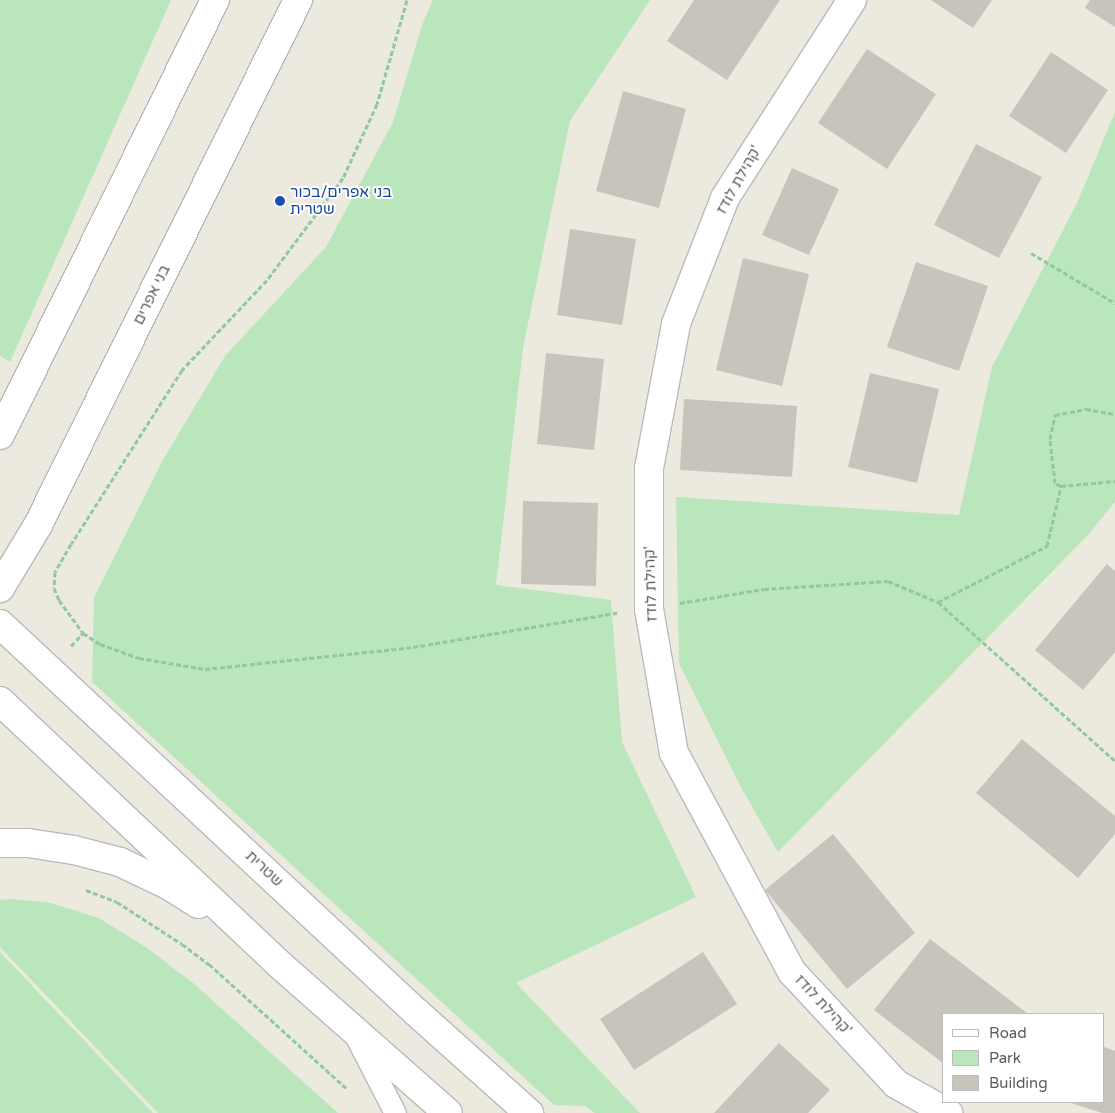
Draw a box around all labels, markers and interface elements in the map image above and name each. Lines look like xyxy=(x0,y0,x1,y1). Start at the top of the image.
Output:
street label: קהילת לודז' xyxy=(713,142,765,218)
place label: בני אפרים/בכור שטרית xyxy=(290,183,392,218)
marker: בני אפרים/בכור שטרית xyxy=(274,195,286,207)
street label: בני אפרים xyxy=(130,262,174,328)
street label: קהילת לודז' xyxy=(641,546,661,622)
street label: שטרית xyxy=(241,847,287,891)
street label: קהילת לודז' xyxy=(790,971,856,1039)
legend xyxy=(942,1013,1105,1103)
text: Road xyxy=(989,1024,1027,1042)
text: Park xyxy=(989,1049,1021,1067)
text: Building xyxy=(989,1074,1048,1092)

